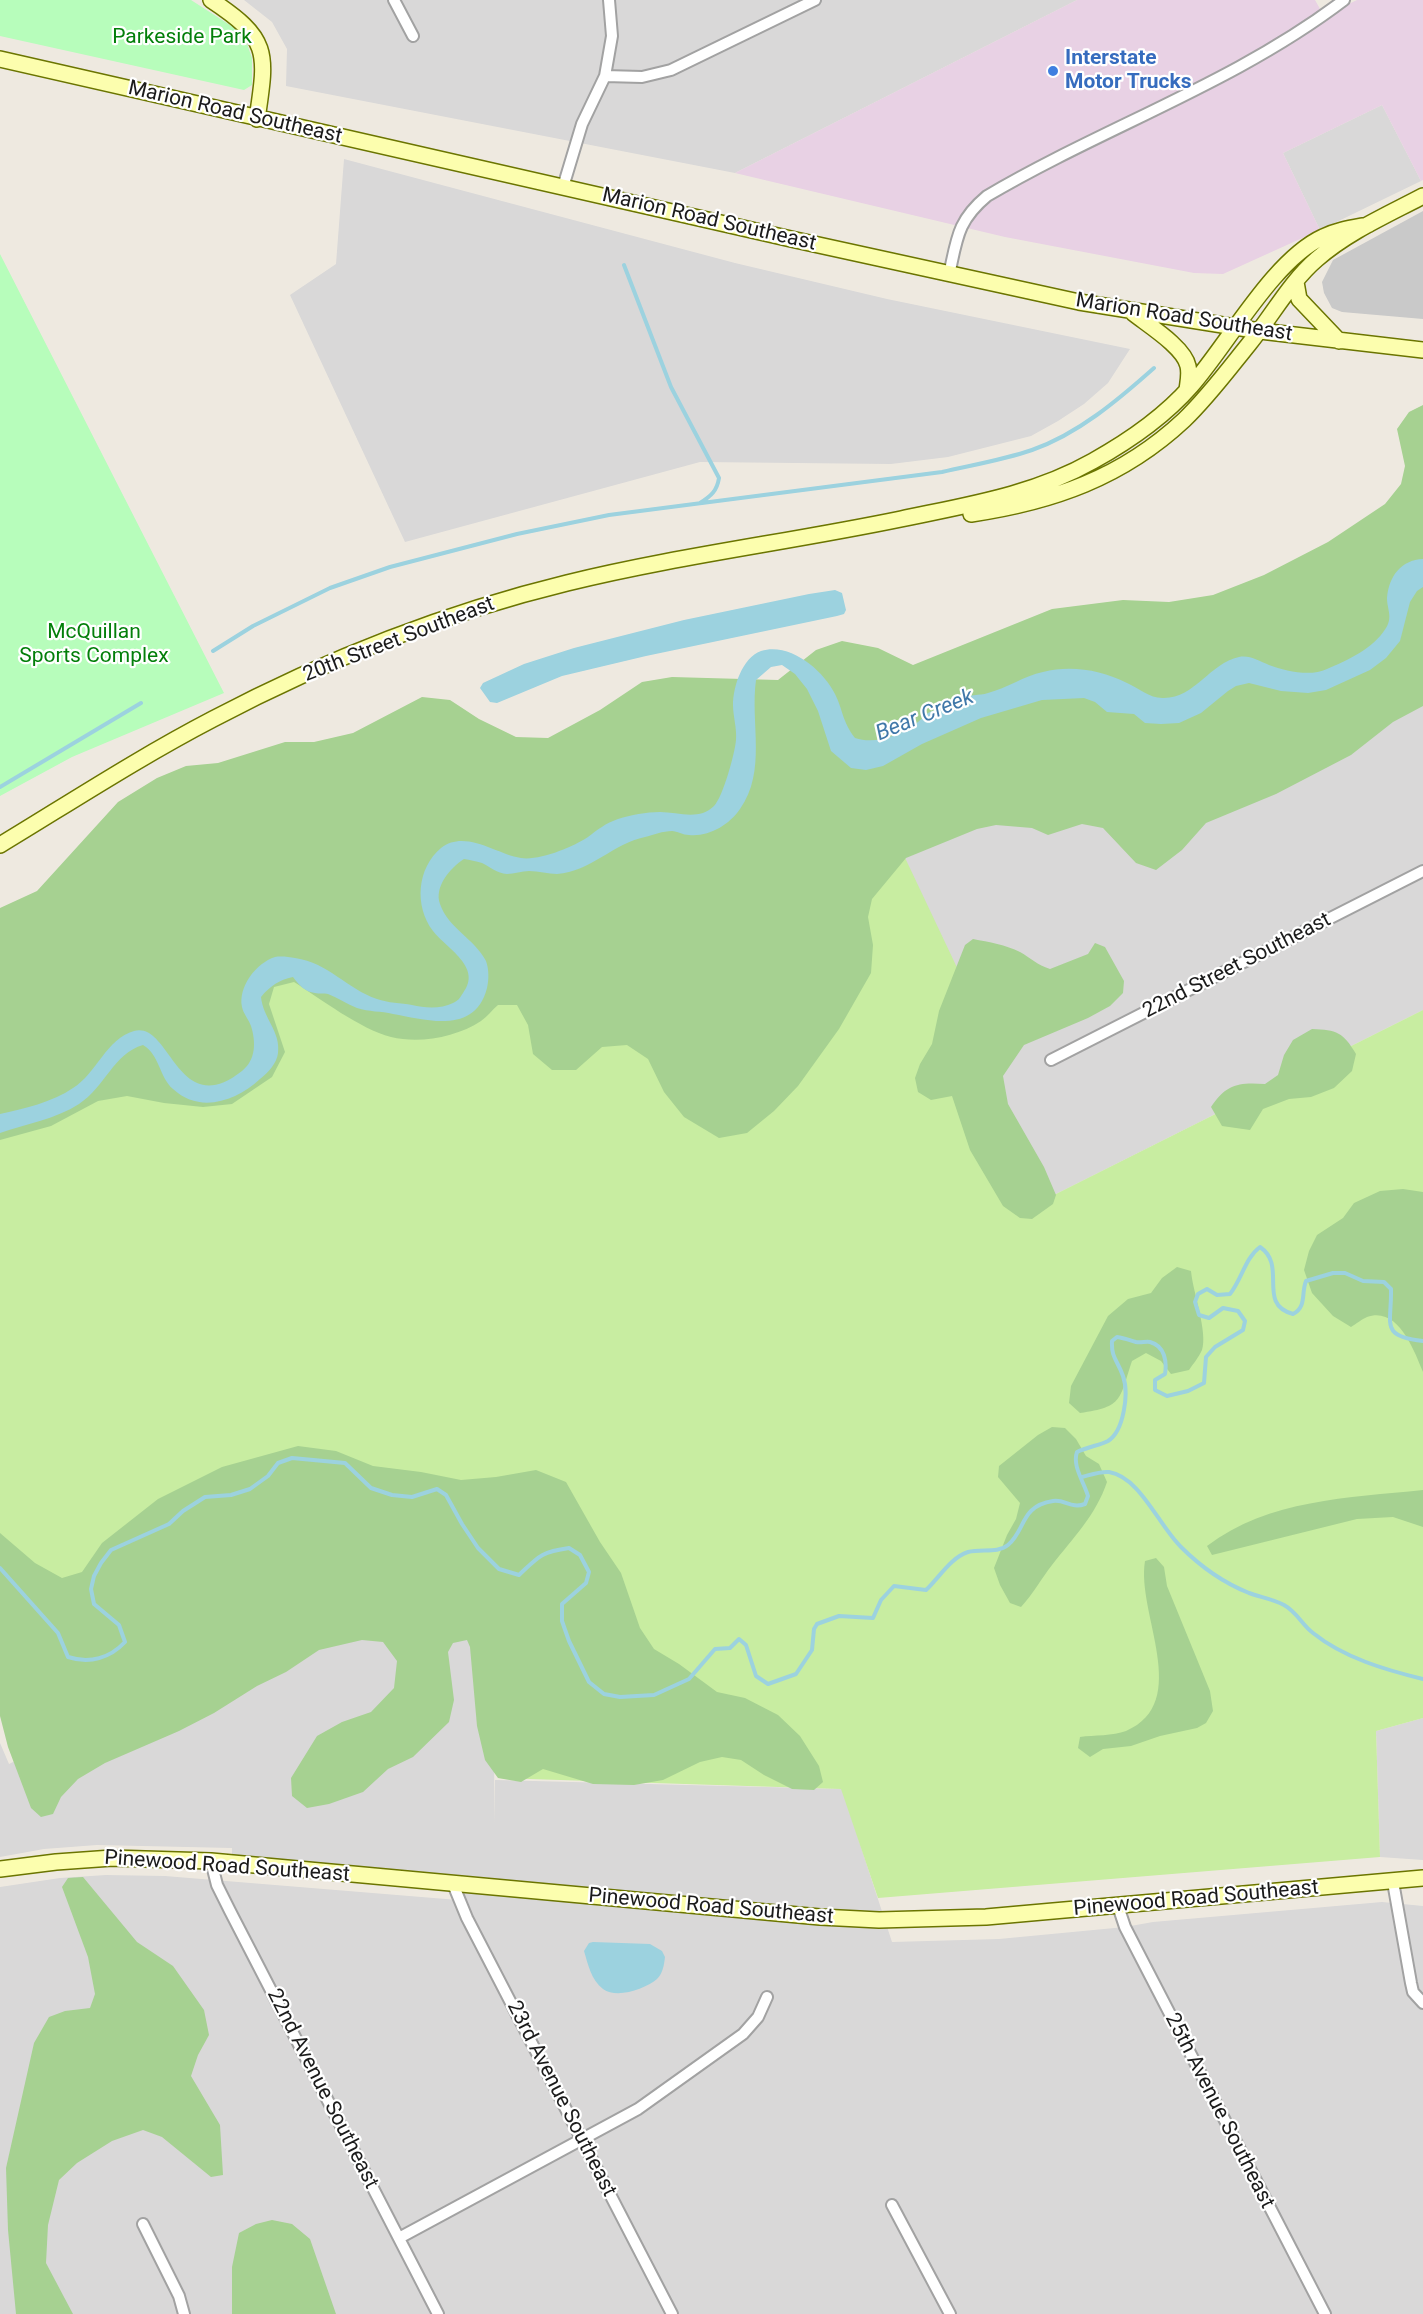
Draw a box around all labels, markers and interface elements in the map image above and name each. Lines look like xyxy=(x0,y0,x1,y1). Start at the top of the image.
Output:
park label: Parkeside Park xyxy=(112,25,252,51)
place label: Interstate Motor Trucks xyxy=(1065,46,1192,96)
marker: Interstate Motor Trucks xyxy=(1046,64,1060,78)
street label: Marion Road Southeast xyxy=(126,76,344,150)
street label: Marion Road Southeast xyxy=(600,183,818,257)
street label: Marion Road Southeast xyxy=(1074,288,1294,348)
street label: 20th Street Southeast xyxy=(300,592,498,688)
park label: McQuillan Sports Complex xyxy=(19,620,169,670)
water label: Bear Creek xyxy=(872,684,978,748)
street label: 22nd Street Southeast xyxy=(1139,908,1335,1024)
street label: Pinewood Road Southeast xyxy=(103,1846,351,1888)
street label: Pinewood Road Southeast xyxy=(1072,1876,1320,1922)
street label: Pinewood Road Southeast xyxy=(587,1884,835,1930)
street label: 22nd Avenue Southeast xyxy=(261,1985,383,2193)
street label: 23rd Avenue Southeast xyxy=(501,1997,621,2201)
street label: 25th Avenue Southeast xyxy=(1159,2009,1279,2213)

